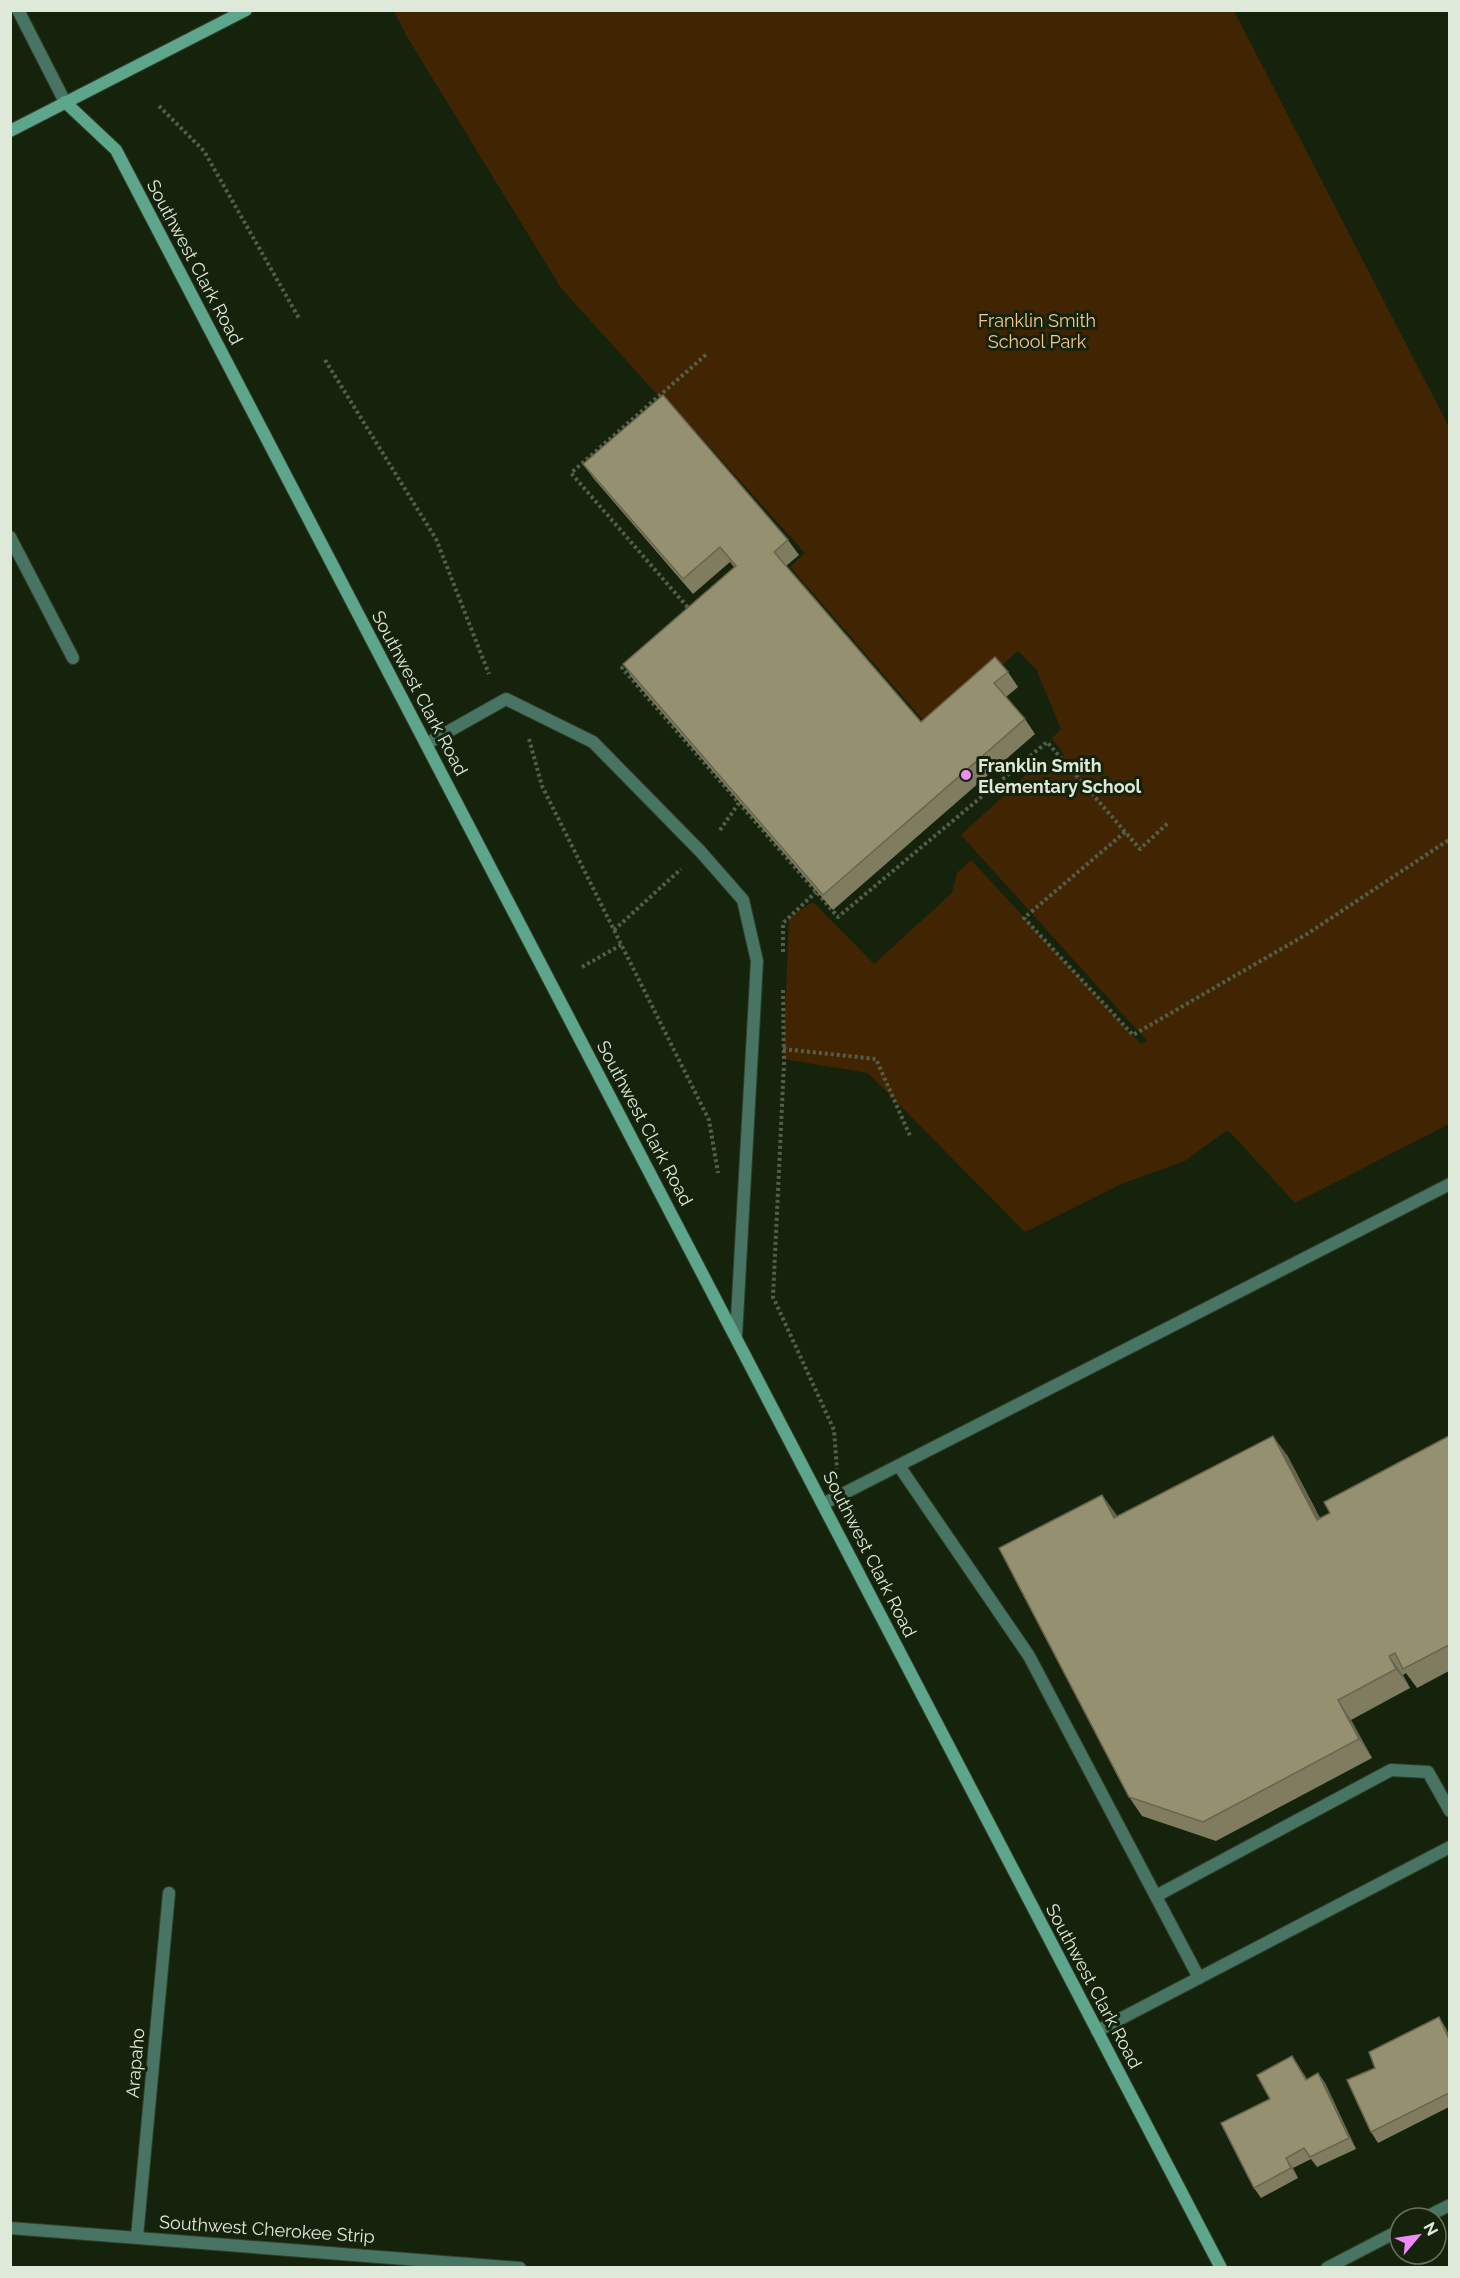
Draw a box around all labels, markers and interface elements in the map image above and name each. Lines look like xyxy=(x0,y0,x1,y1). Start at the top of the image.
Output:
street label: Southwest Clark Road xyxy=(143,176,247,348)
park label: Franklin Smith School Park xyxy=(978,310,1096,352)
street label: Southwest Clark Road xyxy=(368,607,472,779)
place label: Franklin Smith Elementary School xyxy=(978,755,1142,797)
marker: Franklin Smith Elementary School xyxy=(959,768,973,782)
street label: Southwest Clark Road xyxy=(593,1037,697,1209)
street label: Southwest Clark Road xyxy=(819,1467,921,1641)
street label: Southwest Clark Road xyxy=(1042,1900,1146,2072)
street label: Arapaho xyxy=(121,2027,149,2099)
north arrow xyxy=(1388,2206,1448,2266)
street label: Southwest Cherokee Strip xyxy=(159,2211,375,2247)
text: N xyxy=(1419,2219,1442,2239)

